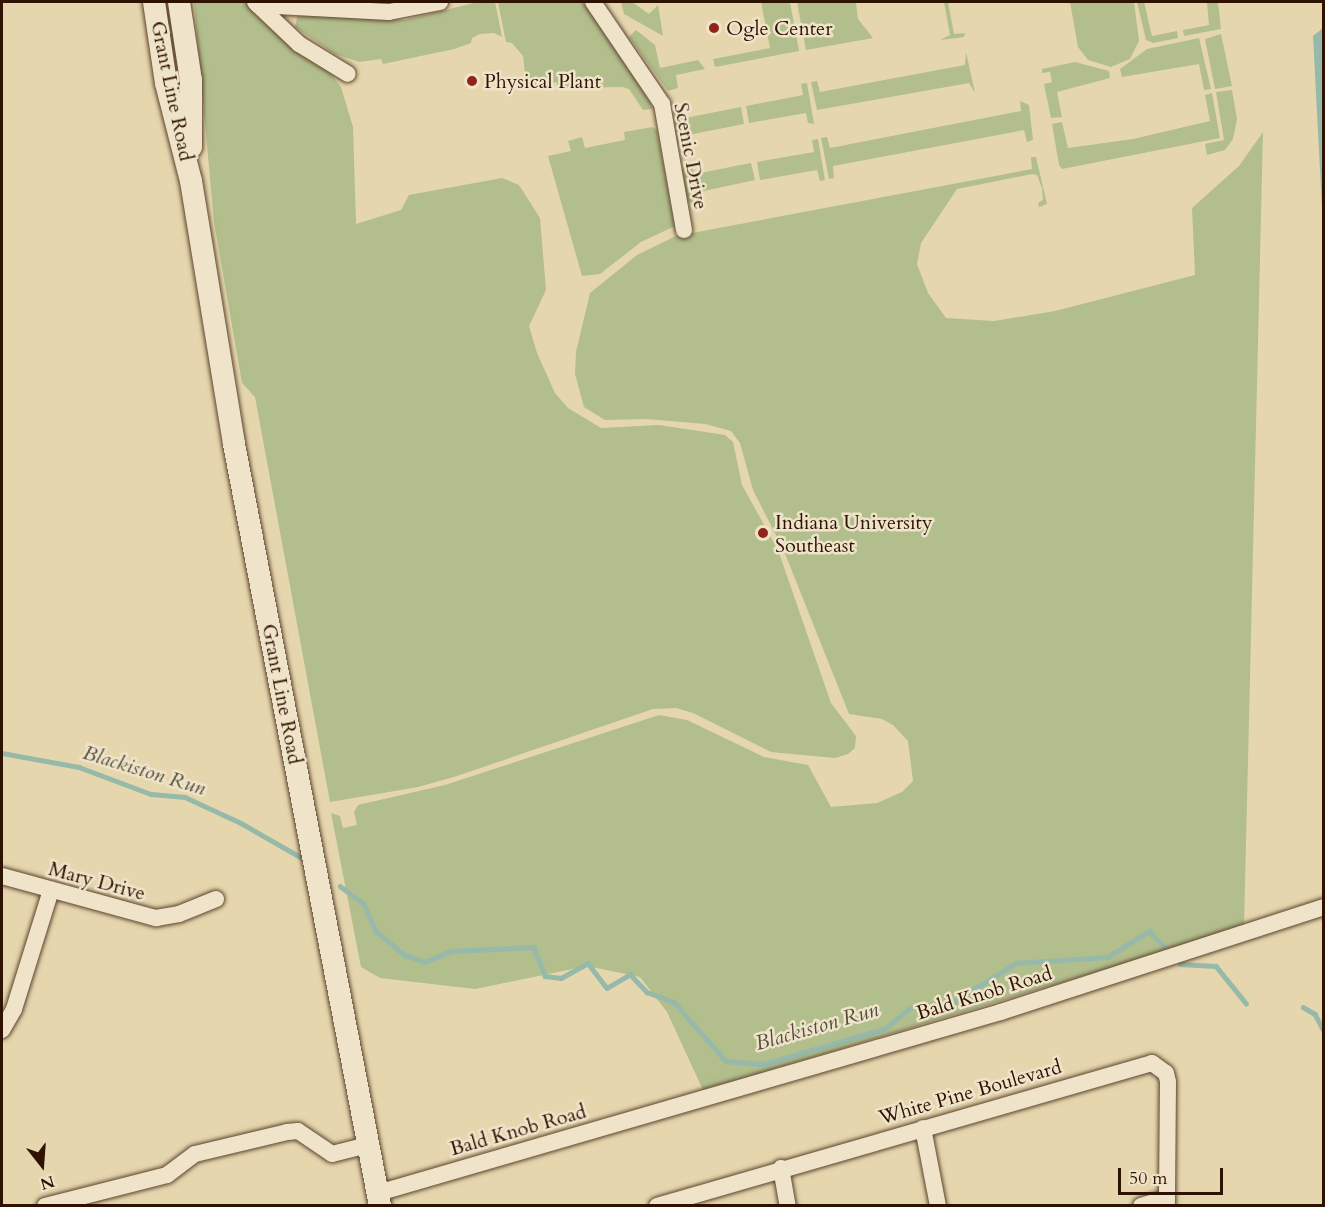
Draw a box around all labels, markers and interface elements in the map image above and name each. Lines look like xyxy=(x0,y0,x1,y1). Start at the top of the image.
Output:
place label: Ogle Center xyxy=(726,16,832,40)
street label: Grant Line Road xyxy=(145,19,199,163)
marker: Ogle Center xyxy=(707,21,721,35)
place label: Physical Plant xyxy=(484,69,601,93)
marker: Physical Plant xyxy=(465,74,479,88)
street label: Scenic Drive xyxy=(669,101,713,211)
place label: Indiana University Southeast xyxy=(775,510,932,557)
marker: Indiana University Southeast xyxy=(756,526,770,540)
street label: Grant Line Road xyxy=(257,622,307,766)
water label: Blackiston Run xyxy=(80,740,208,802)
street label: Mary Drive xyxy=(46,857,148,905)
street label: Bald Knob Road xyxy=(913,961,1055,1025)
water label: Blackiston Run xyxy=(752,997,882,1057)
street label: White Pine Boulevard xyxy=(876,1054,1064,1130)
street label: Bald Knob Road xyxy=(447,1099,589,1161)
north arrow xyxy=(12,1135,72,1195)
scale bar xyxy=(1121,1156,1226,1194)
text: 50 m xyxy=(1129,1166,1168,1191)
text: N xyxy=(37,1170,57,1195)

